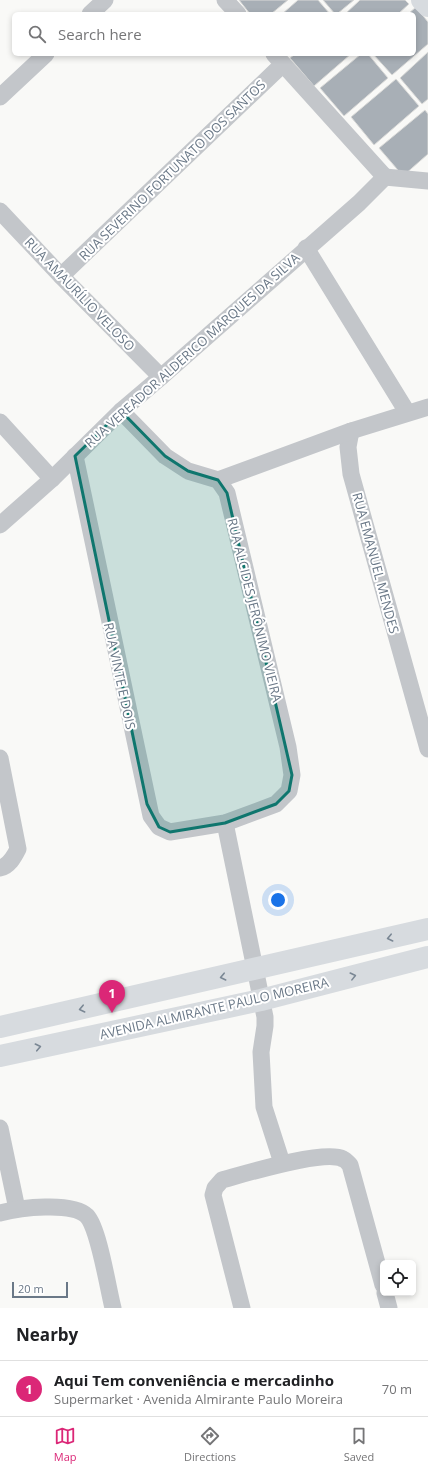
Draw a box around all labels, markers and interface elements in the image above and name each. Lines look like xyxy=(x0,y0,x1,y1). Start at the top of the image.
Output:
search box xyxy=(12,12,416,56)
icon: search xyxy=(26,23,48,45)
text: Search here xyxy=(58,24,142,44)
street label: RUA SEVERINO FORTUNATO DOS SANTOS xyxy=(75,76,269,264)
street label: RUA AMAURÍLIO VELOSO xyxy=(21,233,139,355)
street label: RUA VEREADOR ALDERICO MARQUES DA SILVA xyxy=(81,248,304,451)
street label: RUA EMANUEL MENDES xyxy=(348,490,404,636)
street label: RUA ALCIDES JERÔNIMO VIEIRA xyxy=(223,516,287,705)
street label: RUA VINTE E DOIS xyxy=(100,621,140,731)
your location xyxy=(268,890,288,910)
one-way arrow xyxy=(387,933,393,941)
one-way arrow xyxy=(350,972,357,981)
street label: AVENIDA ALMIRANTE PAULO MOREIRA xyxy=(98,973,331,1043)
one-way arrow xyxy=(219,973,226,981)
pin: 1 xyxy=(99,980,125,1013)
one-way arrow xyxy=(79,1004,85,1012)
one-way arrow xyxy=(35,1044,41,1052)
map controls xyxy=(380,1260,416,1296)
button: locate xyxy=(380,1260,416,1296)
scale bar xyxy=(12,1280,68,1299)
text: 20 m xyxy=(18,1281,44,1296)
text: Nearby xyxy=(16,1323,78,1346)
text: Aqui Tem conveniência e mercadinho xyxy=(54,1370,334,1390)
text: 1 xyxy=(25,1380,33,1398)
text: 70 m xyxy=(382,1380,412,1398)
text: Supermarket · Avenida Almirante Paulo Moreira xyxy=(54,1390,343,1408)
tab: Map xyxy=(54,1425,77,1464)
tab: Directions xyxy=(184,1425,236,1464)
tab: Saved xyxy=(344,1425,374,1464)

